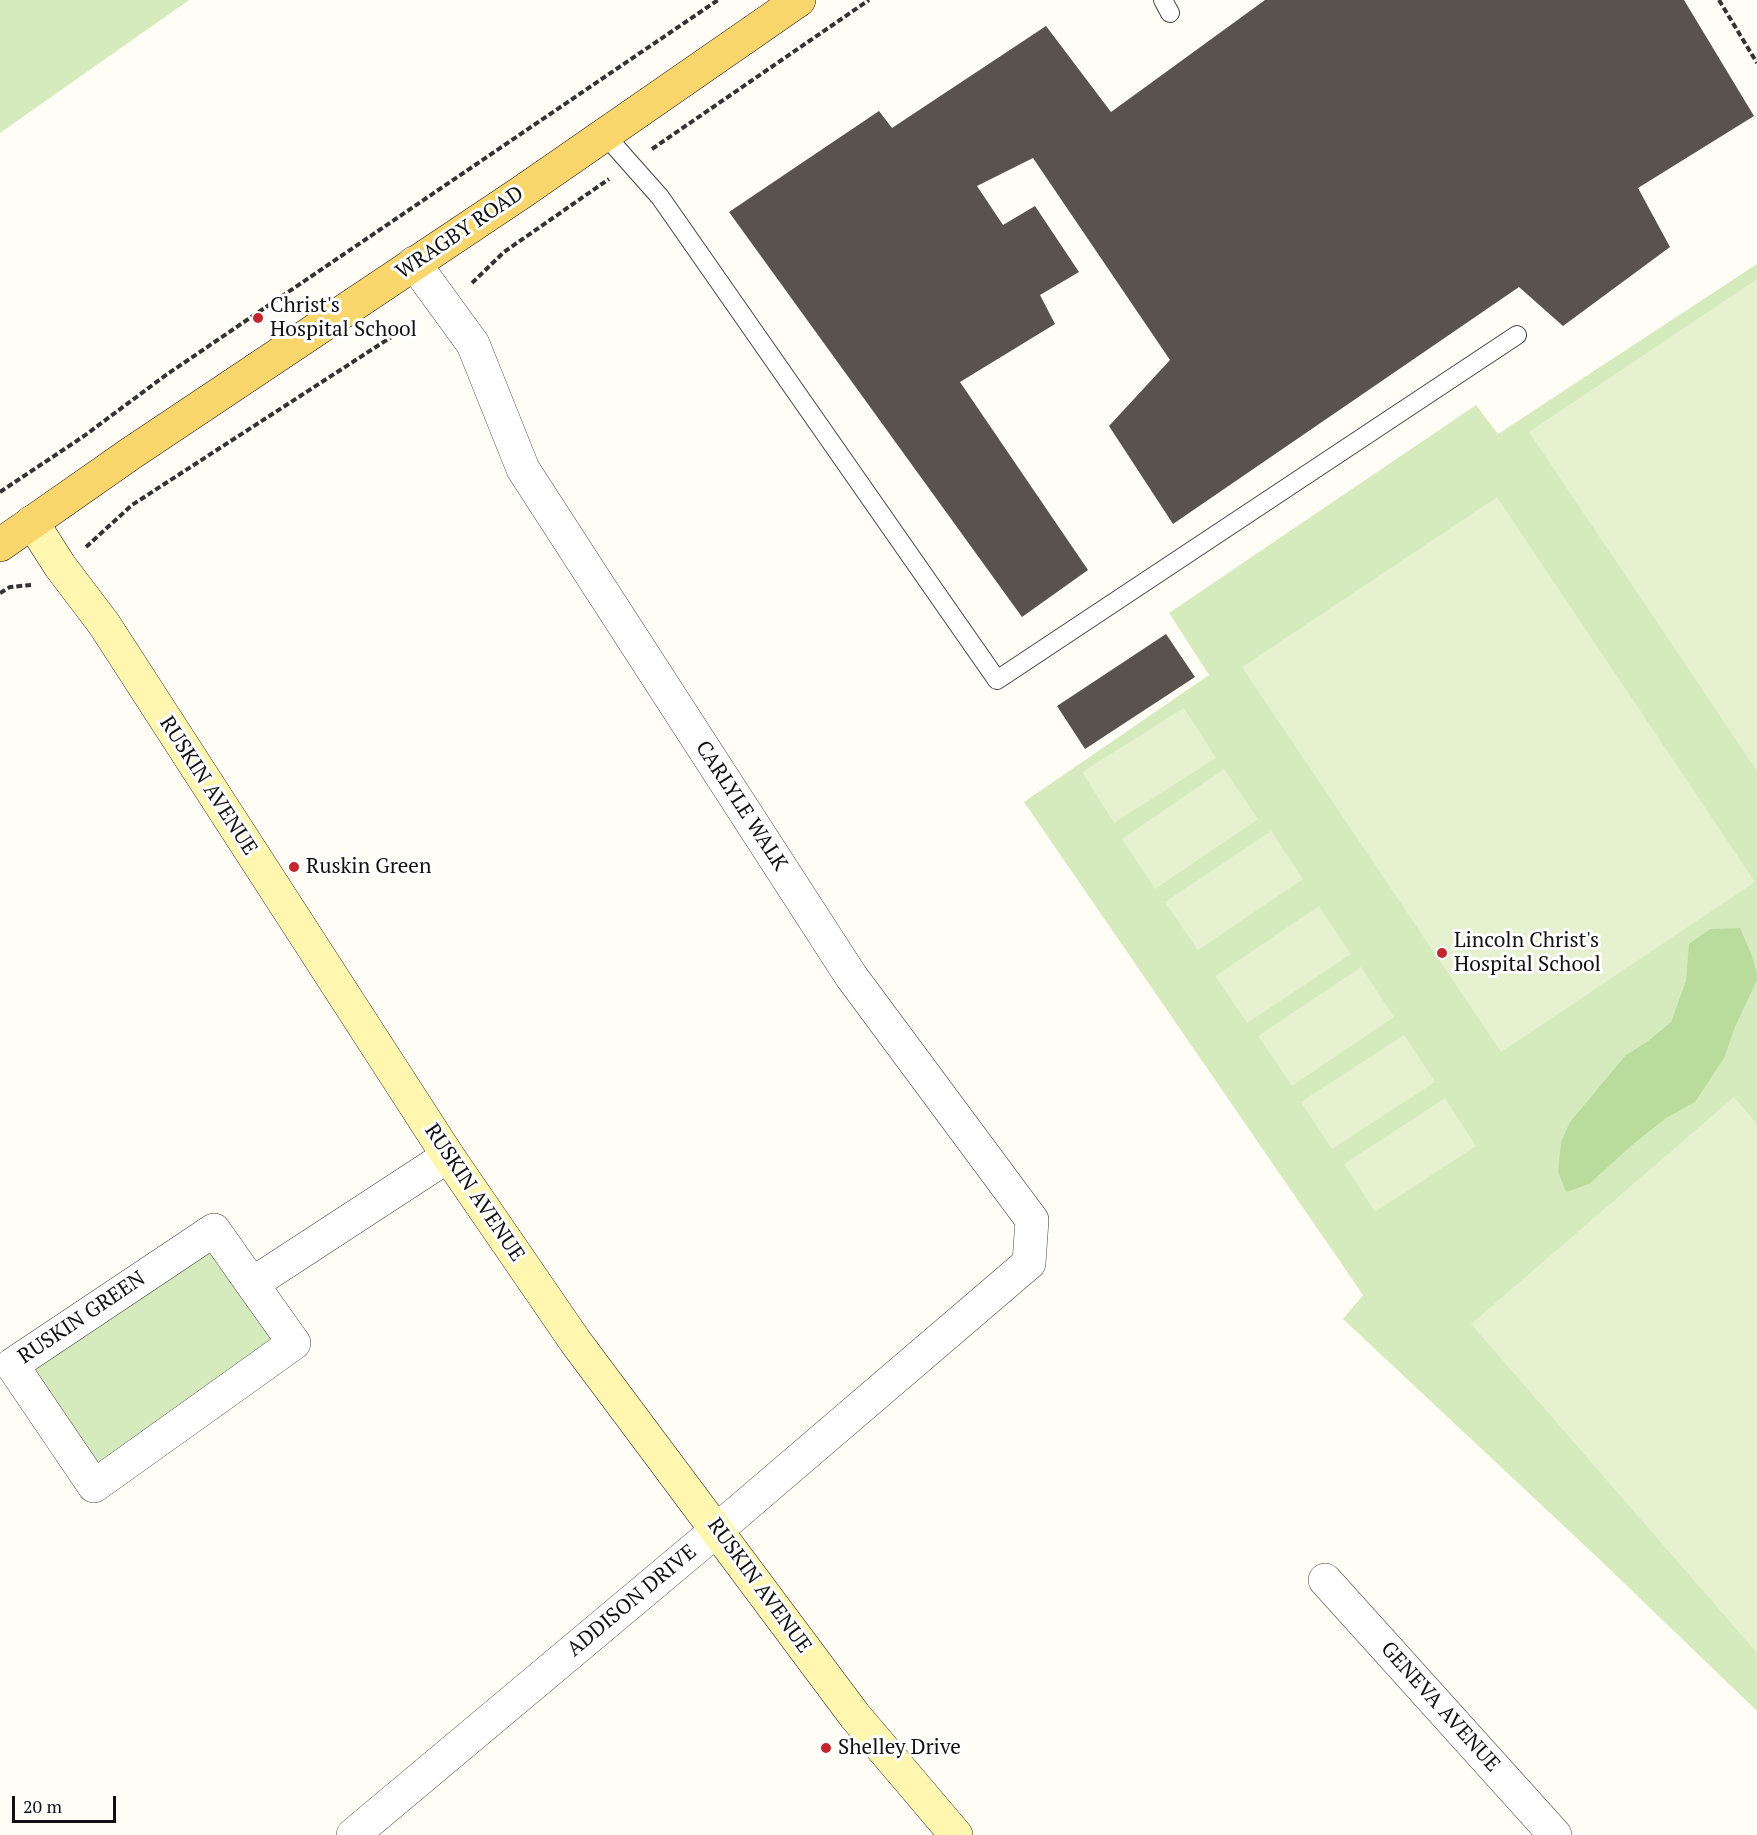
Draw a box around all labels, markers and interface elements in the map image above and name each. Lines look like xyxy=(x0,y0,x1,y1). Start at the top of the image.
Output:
street label: WRAGBY ROAD xyxy=(391,181,529,285)
place label: Christ's Hospital School xyxy=(270,293,417,343)
marker: Christ's Hospital School xyxy=(251,311,265,325)
street label: RUSKIN AVENUE xyxy=(154,712,262,860)
street label: CARLYLE WALK xyxy=(690,736,792,876)
place label: Ruskin Green xyxy=(306,854,431,880)
marker: Ruskin Green xyxy=(287,860,301,874)
place label: Lincoln Christ's Hospital School xyxy=(1454,928,1601,978)
marker: Lincoln Christ's Hospital School xyxy=(1435,946,1449,960)
street label: RUSKIN AVENUE xyxy=(419,1119,529,1267)
street label: RUSKIN GREEN xyxy=(14,1266,150,1370)
street label: RUSKIN AVENUE xyxy=(702,1514,816,1658)
street label: ADDISON DRIVE xyxy=(562,1540,702,1662)
street label: GENEVA AVENUE xyxy=(1375,1637,1505,1777)
place label: Shelley Drive xyxy=(838,1735,961,1761)
marker: Shelley Drive xyxy=(819,1741,833,1755)
scale bar xyxy=(15,1784,118,1822)
text: 20 m xyxy=(23,1794,62,1818)

